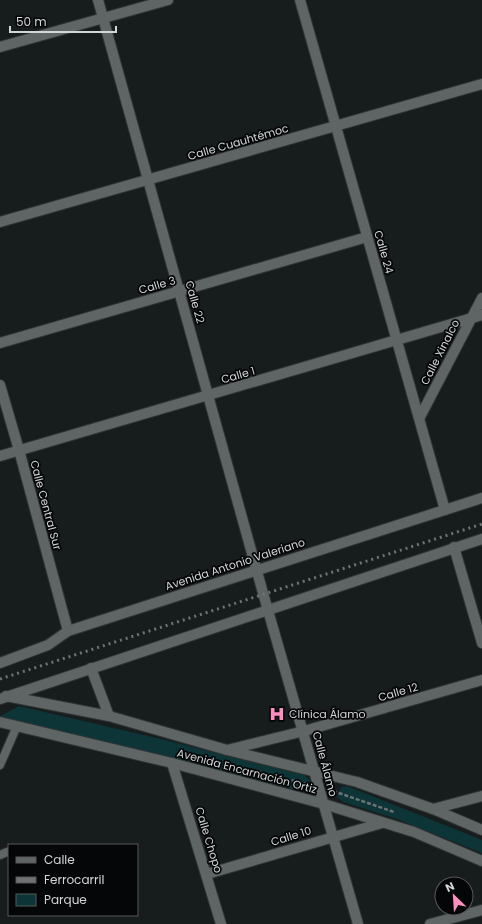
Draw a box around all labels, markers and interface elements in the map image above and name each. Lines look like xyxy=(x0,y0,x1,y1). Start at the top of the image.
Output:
scale bar xyxy=(10,8,116,34)
text: 50 m xyxy=(16,13,47,30)
street label: Calle Cuauhtémoc xyxy=(186,120,291,164)
street label: Calle 24 xyxy=(370,228,398,276)
street label: Calle 3 xyxy=(137,272,177,298)
street label: Calle 22 xyxy=(181,279,209,325)
street label: Calle Xinalco xyxy=(417,316,463,388)
street label: Calle 1 xyxy=(219,363,257,387)
street label: Calle Central Sur xyxy=(26,458,66,552)
street label: Avenida Antonio Valeriano xyxy=(163,534,307,594)
street label: Calle 12 xyxy=(376,679,420,705)
hospital icon: Clínica Álamo xyxy=(268,705,286,723)
place label: Clínica Álamo xyxy=(289,706,366,722)
street label: Calle Álamo xyxy=(309,730,341,798)
street label: Avenida Encarnación Ortiz xyxy=(175,745,319,797)
street label: Calle Chopo xyxy=(191,805,227,875)
street label: Calle 10 xyxy=(269,822,313,850)
legend xyxy=(8,844,138,916)
text: Calle xyxy=(44,851,75,868)
text: Ferrocarril xyxy=(44,871,104,888)
north arrow xyxy=(434,876,474,916)
text: N xyxy=(443,878,457,896)
text: Parque xyxy=(44,891,87,908)

